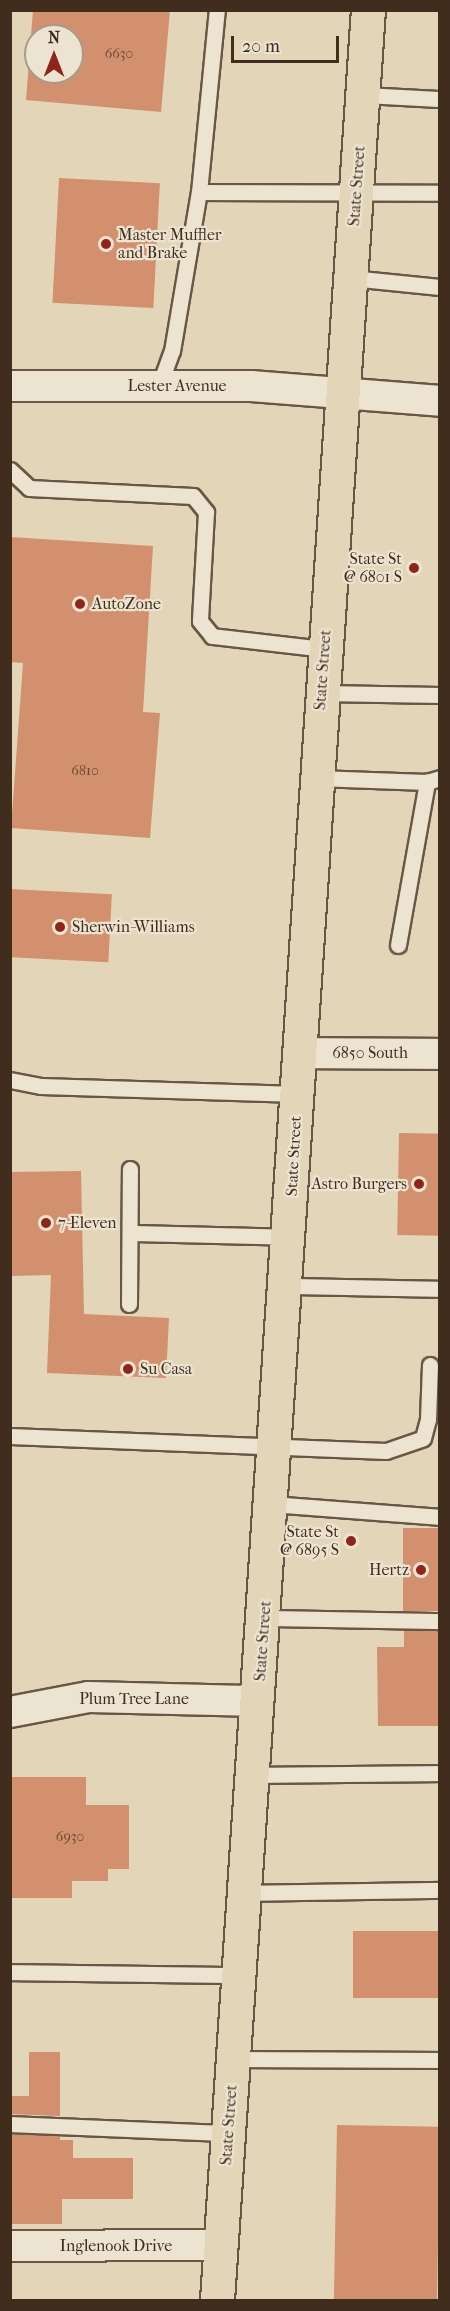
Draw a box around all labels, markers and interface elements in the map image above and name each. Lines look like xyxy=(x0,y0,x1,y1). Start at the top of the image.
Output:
north arrow xyxy=(24,24,84,84)
scale bar xyxy=(234,24,342,62)
text: N xyxy=(48,28,60,47)
text: 20 m xyxy=(242,36,280,57)
house number: 6630 xyxy=(105,46,133,62)
street label: State Street xyxy=(345,145,369,227)
place label: Master Muffler and Brake xyxy=(118,225,222,263)
marker: Master Muffler and Brake xyxy=(99,237,113,251)
street label: Lester Avenue xyxy=(127,376,227,396)
place label: State St @ 6801 S xyxy=(344,549,402,587)
marker: State St @ 6801 S xyxy=(407,561,421,575)
place label: AutoZone xyxy=(92,594,161,614)
marker: AutoZone xyxy=(73,597,87,611)
street label: State Street xyxy=(311,629,335,711)
house number: 6810 xyxy=(71,763,99,779)
place label: Sherwin-Williams xyxy=(72,917,195,937)
marker: Sherwin-Williams xyxy=(53,920,67,934)
street label: 6850 South xyxy=(332,1043,408,1063)
street label: State Street xyxy=(282,1115,306,1197)
place label: Astro Burgers xyxy=(311,1174,407,1194)
marker: Astro Burgers xyxy=(412,1177,426,1191)
place label: 7-Eleven xyxy=(58,1213,117,1233)
marker: 7-Eleven xyxy=(39,1216,53,1230)
place label: Su Casa xyxy=(140,1359,192,1379)
marker: Su Casa xyxy=(121,1362,135,1376)
place label: State St @ 6895 S xyxy=(280,1522,339,1560)
marker: State St @ 6895 S xyxy=(344,1534,358,1548)
place label: Hertz xyxy=(369,1560,409,1580)
marker: Hertz xyxy=(414,1563,428,1577)
street label: State Street xyxy=(251,1600,275,1682)
street label: Plum Tree Lane xyxy=(79,1689,189,1709)
house number: 6930 xyxy=(56,1829,84,1845)
street label: State Street xyxy=(217,2084,241,2166)
street label: Inglenook Drive xyxy=(60,2236,172,2256)

